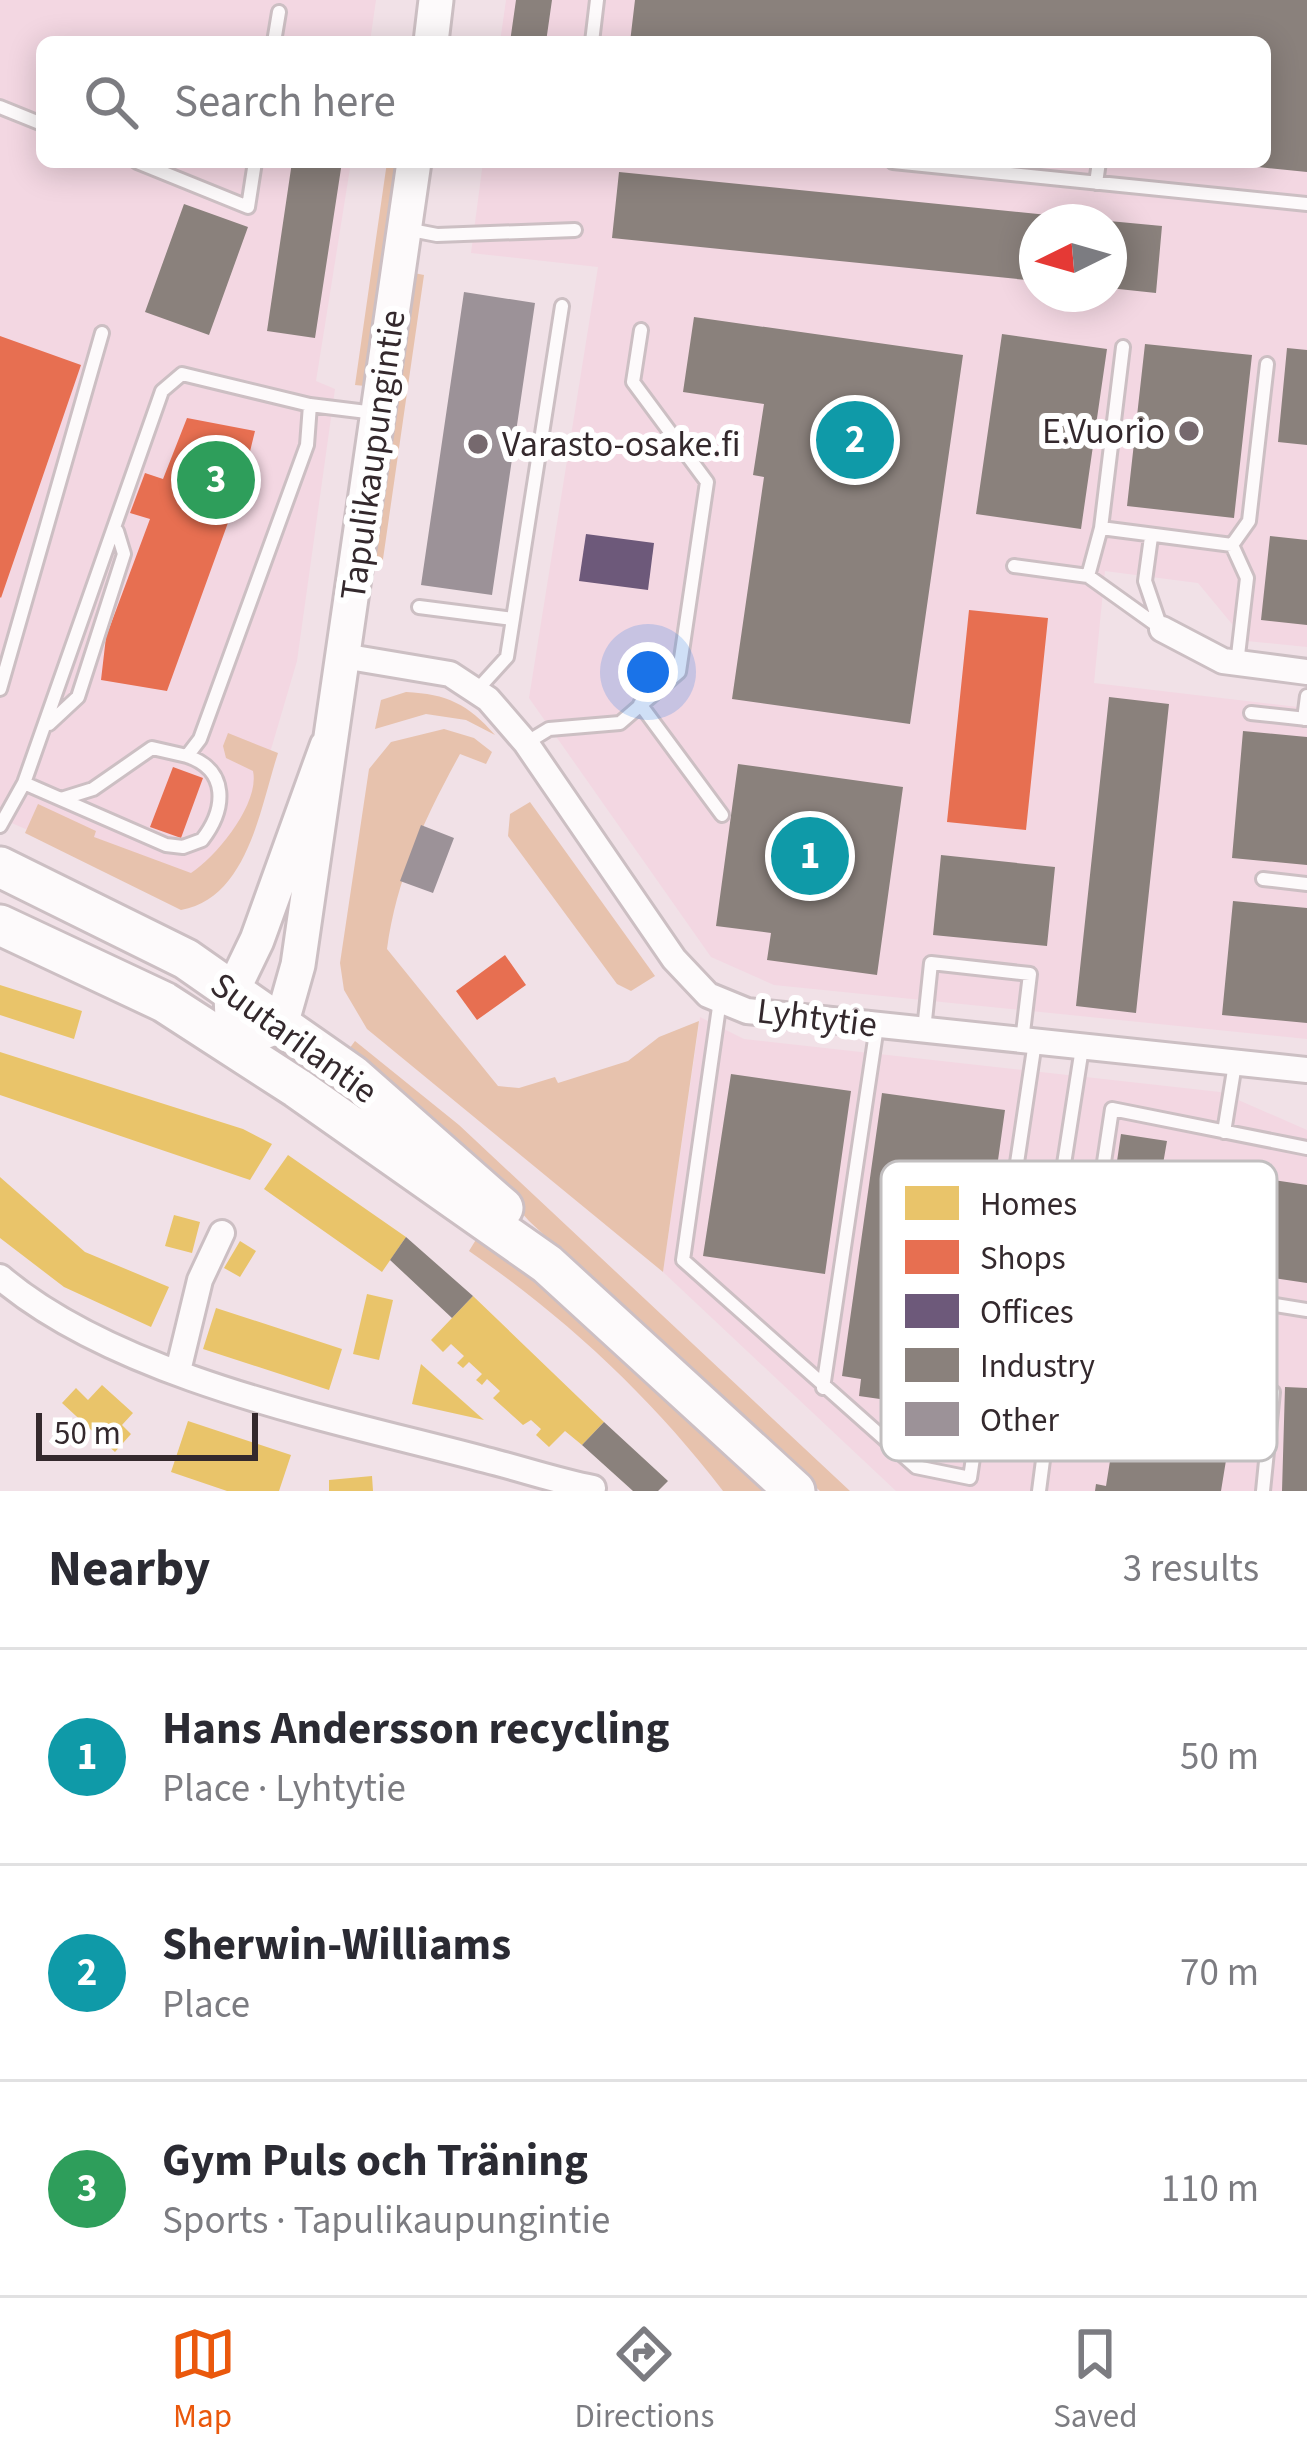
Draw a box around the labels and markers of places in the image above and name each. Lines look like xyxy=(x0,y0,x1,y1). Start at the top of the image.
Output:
pin: 2 xyxy=(816,395,894,485)
place label: E.Vuorio xyxy=(1042,406,1165,457)
marker: E.Vuorio xyxy=(1176,418,1202,444)
place label: Varasto-osake.fi xyxy=(502,419,741,470)
marker: Varasto-osake.fi xyxy=(465,431,491,457)
pin: 3 xyxy=(177,435,255,525)
pin: 1 xyxy=(771,811,849,901)

